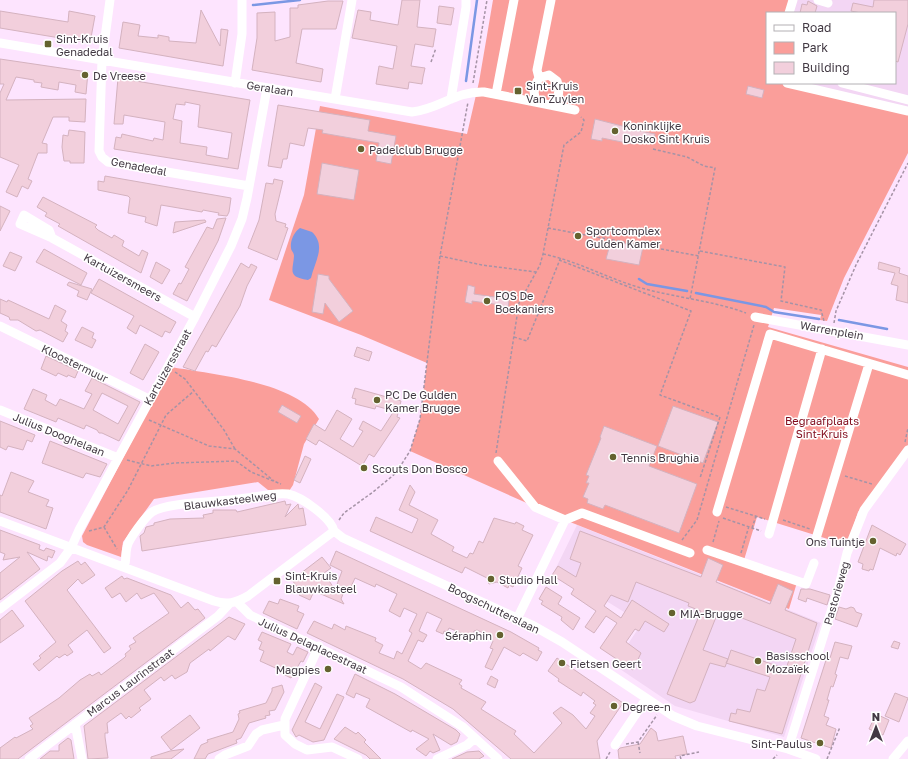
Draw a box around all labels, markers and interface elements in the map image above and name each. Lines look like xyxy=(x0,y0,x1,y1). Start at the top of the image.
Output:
legend xyxy=(766,12,896,84)
text: Road xyxy=(802,20,831,35)
place label: Sint-Kruis Genadedal xyxy=(56,32,113,58)
marker: Sint-Kruis Genadedal xyxy=(43,39,53,49)
text: Park xyxy=(802,40,828,55)
text: Building xyxy=(802,60,850,75)
place label: De Vreese xyxy=(93,69,146,82)
marker: De Vreese xyxy=(80,70,90,80)
street label: Geralaan xyxy=(246,78,294,98)
place label: Sint-Kruis Van Zuylen xyxy=(526,79,584,105)
marker: Sint-Kruis Van Zuylen xyxy=(513,86,523,96)
place label: Koninklijke Dosko Sint Kruis xyxy=(623,119,710,145)
marker: Koninklijke Dosko Sint Kruis xyxy=(610,126,620,136)
place label: Padelclub Brugge xyxy=(369,143,463,156)
marker: Padelclub Brugge xyxy=(356,144,366,154)
street label: Genadedal xyxy=(110,154,169,178)
place label: Sportcomplex Gulden Kamer xyxy=(586,224,661,250)
marker: Sportcomplex Gulden Kamer xyxy=(573,231,583,241)
street label: Kartuizersmeers xyxy=(82,250,164,304)
place label: FOS De Boekaniers xyxy=(495,289,554,315)
marker: FOS De Boekaniers xyxy=(482,296,492,306)
street label: Warrenplein xyxy=(799,318,865,342)
street label: Kartuizersstraat xyxy=(141,326,193,408)
street label: Kloostermuur xyxy=(40,341,111,385)
place label: PC De Gulden Kamer Brugge xyxy=(385,388,460,414)
marker: PC De Gulden Kamer Brugge xyxy=(372,395,382,405)
street label: Julius Dooghelaan xyxy=(11,410,107,458)
park label: Begraafplaats Sint-Kruis xyxy=(785,414,859,440)
place label: Tennis Brughia xyxy=(621,451,699,464)
marker: Tennis Brughia xyxy=(608,452,618,462)
place label: Scouts Don Bosco xyxy=(372,462,468,475)
marker: Scouts Don Bosco xyxy=(359,463,369,473)
street label: Blauwkasteelweg xyxy=(183,488,277,512)
place label: Ons Tuintje xyxy=(806,535,865,548)
marker: Ons Tuintje xyxy=(868,536,878,546)
street label: Pastorieweg xyxy=(821,560,851,626)
place label: Sint-Kruis Blauwkasteel xyxy=(285,569,357,595)
place label: Studio Hall xyxy=(499,573,558,586)
marker: Studio Hall xyxy=(486,574,496,584)
marker: Sint-Kruis Blauwkasteel xyxy=(272,576,282,586)
street label: Boogschutterslaan xyxy=(446,580,542,636)
place label: MIA-Brugge xyxy=(680,607,743,620)
marker: MIA-Brugge xyxy=(667,608,677,618)
street label: Julius Delaplacestraat xyxy=(257,614,369,676)
place label: Séraphin xyxy=(445,629,492,642)
marker: Séraphin xyxy=(495,630,505,640)
street label: Marcus Laurinstraat xyxy=(84,645,176,719)
place label: Basisschool Mozaïek xyxy=(766,649,830,675)
marker: Basisschool Mozaïek xyxy=(753,656,763,666)
place label: Fietsen Geert xyxy=(570,657,641,670)
marker: Fietsen Geert xyxy=(557,658,567,668)
place label: Magpies xyxy=(276,663,320,676)
marker: Magpies xyxy=(323,664,333,674)
place label: Degree-n xyxy=(622,700,671,713)
marker: Degree-n xyxy=(609,701,619,711)
north arrow xyxy=(856,707,896,747)
text: N xyxy=(872,710,880,723)
place label: Sint-Paulus xyxy=(751,737,812,750)
marker: Sint-Paulus xyxy=(815,738,825,748)

